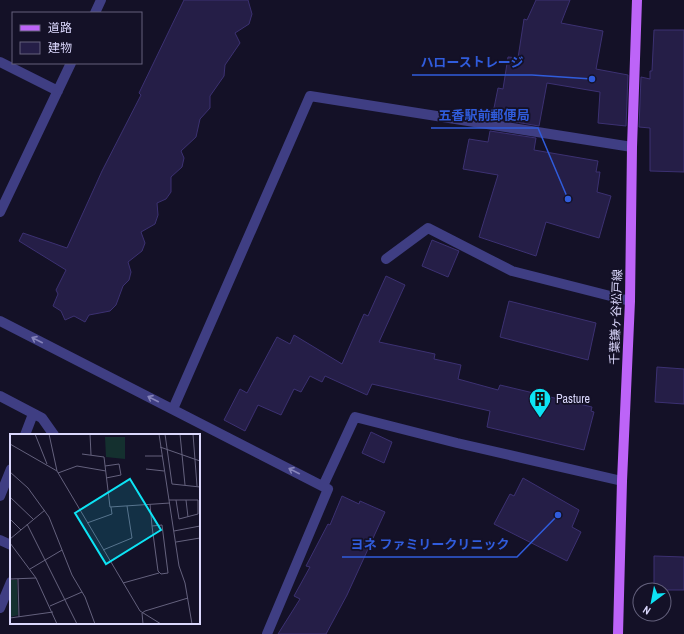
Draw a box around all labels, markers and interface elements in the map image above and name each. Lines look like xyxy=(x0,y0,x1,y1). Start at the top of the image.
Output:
legend xyxy=(12,12,142,64)
text: 道路 xyxy=(48,20,72,36)
text: 建物 xyxy=(48,40,72,56)
callout: ハローストレージ xyxy=(412,50,532,75)
text: ハローストレージ xyxy=(420,54,524,71)
callout: 五香駅前郵便局 xyxy=(431,103,538,128)
text: 五香駅前郵便局 xyxy=(438,107,530,124)
street label: 千葉鎌ヶ谷松戸線 xyxy=(606,269,626,365)
one-way arrow xyxy=(31,336,43,343)
building icon: Pasture xyxy=(527,386,553,419)
place label: Pasture xyxy=(556,391,590,407)
one-way arrow xyxy=(147,395,159,402)
inset map xyxy=(10,434,200,624)
one-way arrow xyxy=(288,467,300,474)
callout: ヨネ ファミリークリニック xyxy=(342,532,517,557)
text: ヨネ ファミリークリニック xyxy=(351,536,509,553)
north arrow xyxy=(632,582,672,622)
text: N xyxy=(640,603,653,618)

